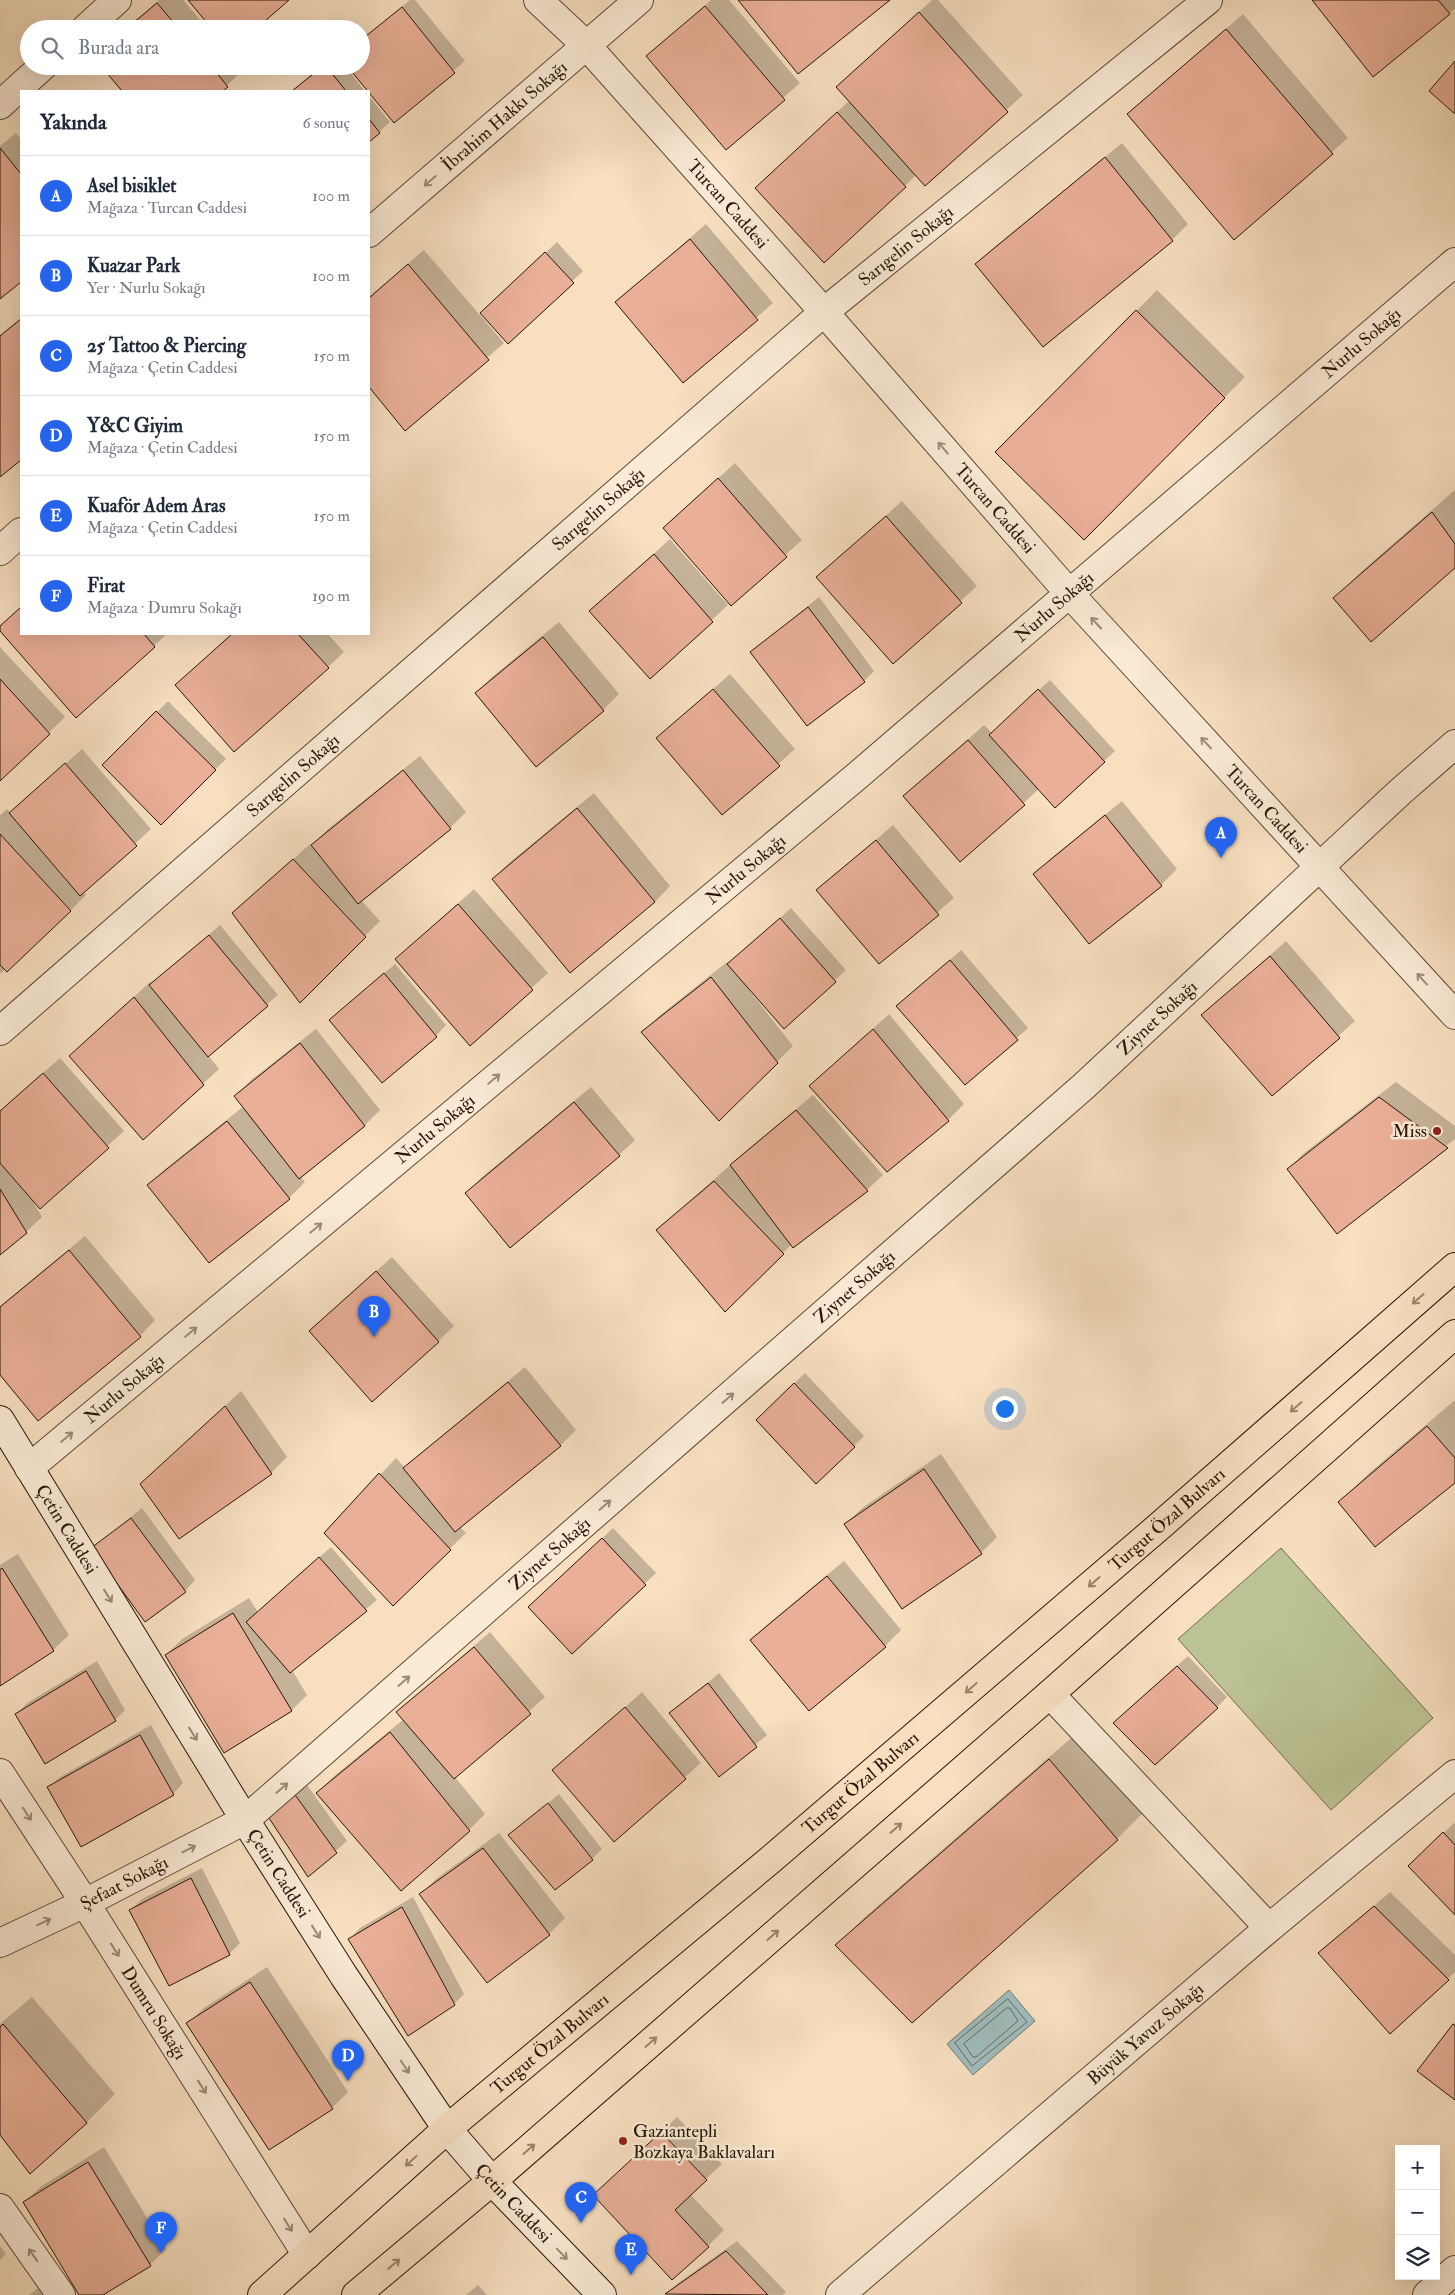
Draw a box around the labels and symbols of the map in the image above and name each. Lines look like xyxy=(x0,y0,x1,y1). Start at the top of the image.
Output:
street label: İbrahim Hakkı Sokağı xyxy=(437,56,572,177)
street label: Turcan Caddesi xyxy=(682,155,773,254)
one-way arrow xyxy=(424,175,437,186)
street label: Sarıgelin Sokağı xyxy=(854,200,959,291)
street label: Nurlu Sokağı xyxy=(1317,302,1406,383)
one-way arrow xyxy=(937,442,949,455)
street label: Turcan Caddesi xyxy=(949,459,1040,559)
street label: Sarıgelin Sokağı xyxy=(547,462,650,556)
street label: Nurlu Sokağı xyxy=(1010,566,1099,647)
one-way arrow xyxy=(1090,617,1102,629)
street label: Sarıgelin Sokağı xyxy=(242,729,345,822)
one-way arrow xyxy=(1200,736,1212,749)
street label: Turcan Caddesi xyxy=(1220,760,1313,859)
pin: A xyxy=(1205,817,1237,858)
street label: Nurlu Sokağı xyxy=(701,829,791,910)
one-way arrow xyxy=(1416,972,1428,985)
street label: Ziynet Sokağı xyxy=(1113,975,1202,1061)
one-way arrow xyxy=(488,1074,501,1085)
street label: Nurlu Sokağı xyxy=(390,1089,480,1169)
place label: Miss xyxy=(1392,1120,1427,1143)
marker: Miss xyxy=(1431,1125,1443,1137)
one-way arrow xyxy=(309,1223,322,1234)
street label: Ziynet Sokağı xyxy=(809,1245,900,1329)
one-way arrow xyxy=(1412,1294,1425,1305)
pin: B xyxy=(358,1296,390,1337)
one-way arrow xyxy=(185,1327,198,1338)
street label: Nurlu Sokağı xyxy=(80,1349,169,1429)
one-way arrow xyxy=(721,1392,734,1404)
your location xyxy=(992,1396,1018,1422)
one-way arrow xyxy=(1290,1401,1303,1412)
one-way arrow xyxy=(60,1431,73,1442)
street label: Turgut Özal Bulvarı xyxy=(1104,1463,1230,1576)
street label: Çetin Caddesi xyxy=(30,1480,103,1579)
one-way arrow xyxy=(599,1499,612,1510)
street label: Ziynet Sokağı xyxy=(504,1512,596,1596)
one-way arrow xyxy=(1088,1576,1101,1588)
one-way arrow xyxy=(103,1588,113,1602)
one-way arrow xyxy=(397,1675,410,1686)
one-way arrow xyxy=(965,1682,978,1693)
street label: Turgut Özal Bulvarı xyxy=(798,1726,924,1839)
one-way arrow xyxy=(188,1727,198,1741)
one-way arrow xyxy=(275,1782,288,1793)
one-way arrow xyxy=(22,1806,32,1820)
one-way arrow xyxy=(889,1822,902,1834)
street label: Çetin Caddesi xyxy=(241,1825,315,1922)
one-way arrow xyxy=(181,1844,196,1853)
street label: Şefaat Sokağı xyxy=(76,1851,172,1915)
one-way arrow xyxy=(36,1917,51,1927)
one-way arrow xyxy=(311,1924,321,1938)
one-way arrow xyxy=(767,1929,780,1941)
one-way arrow xyxy=(110,1943,121,1957)
street label: Dumru Sokağı xyxy=(116,1962,192,2064)
street label: Büyük Yavuz Sokağı xyxy=(1083,1978,1209,2090)
street label: Turgut Özal Bulvarı xyxy=(486,1988,614,2100)
one-way arrow xyxy=(644,2036,657,2047)
pin: D xyxy=(332,2040,364,2081)
one-way arrow xyxy=(400,2060,411,2074)
one-way arrow xyxy=(197,2080,207,2094)
place label: Gaziantepli Bozkaya Baklavaları xyxy=(633,2120,775,2164)
marker: Gaziantepli Bozkaya Baklavaları xyxy=(617,2135,629,2147)
one-way arrow xyxy=(522,2143,535,2155)
one-way arrow xyxy=(404,2156,417,2167)
street label: Çetin Caddesi xyxy=(470,2159,557,2248)
pin: C xyxy=(565,2182,597,2223)
pin: F xyxy=(145,2212,177,2253)
one-way arrow xyxy=(283,2218,294,2232)
pin: E xyxy=(615,2234,647,2275)
one-way arrow xyxy=(28,2248,38,2262)
one-way arrow xyxy=(556,2248,568,2260)
one-way arrow xyxy=(387,2258,400,2269)

